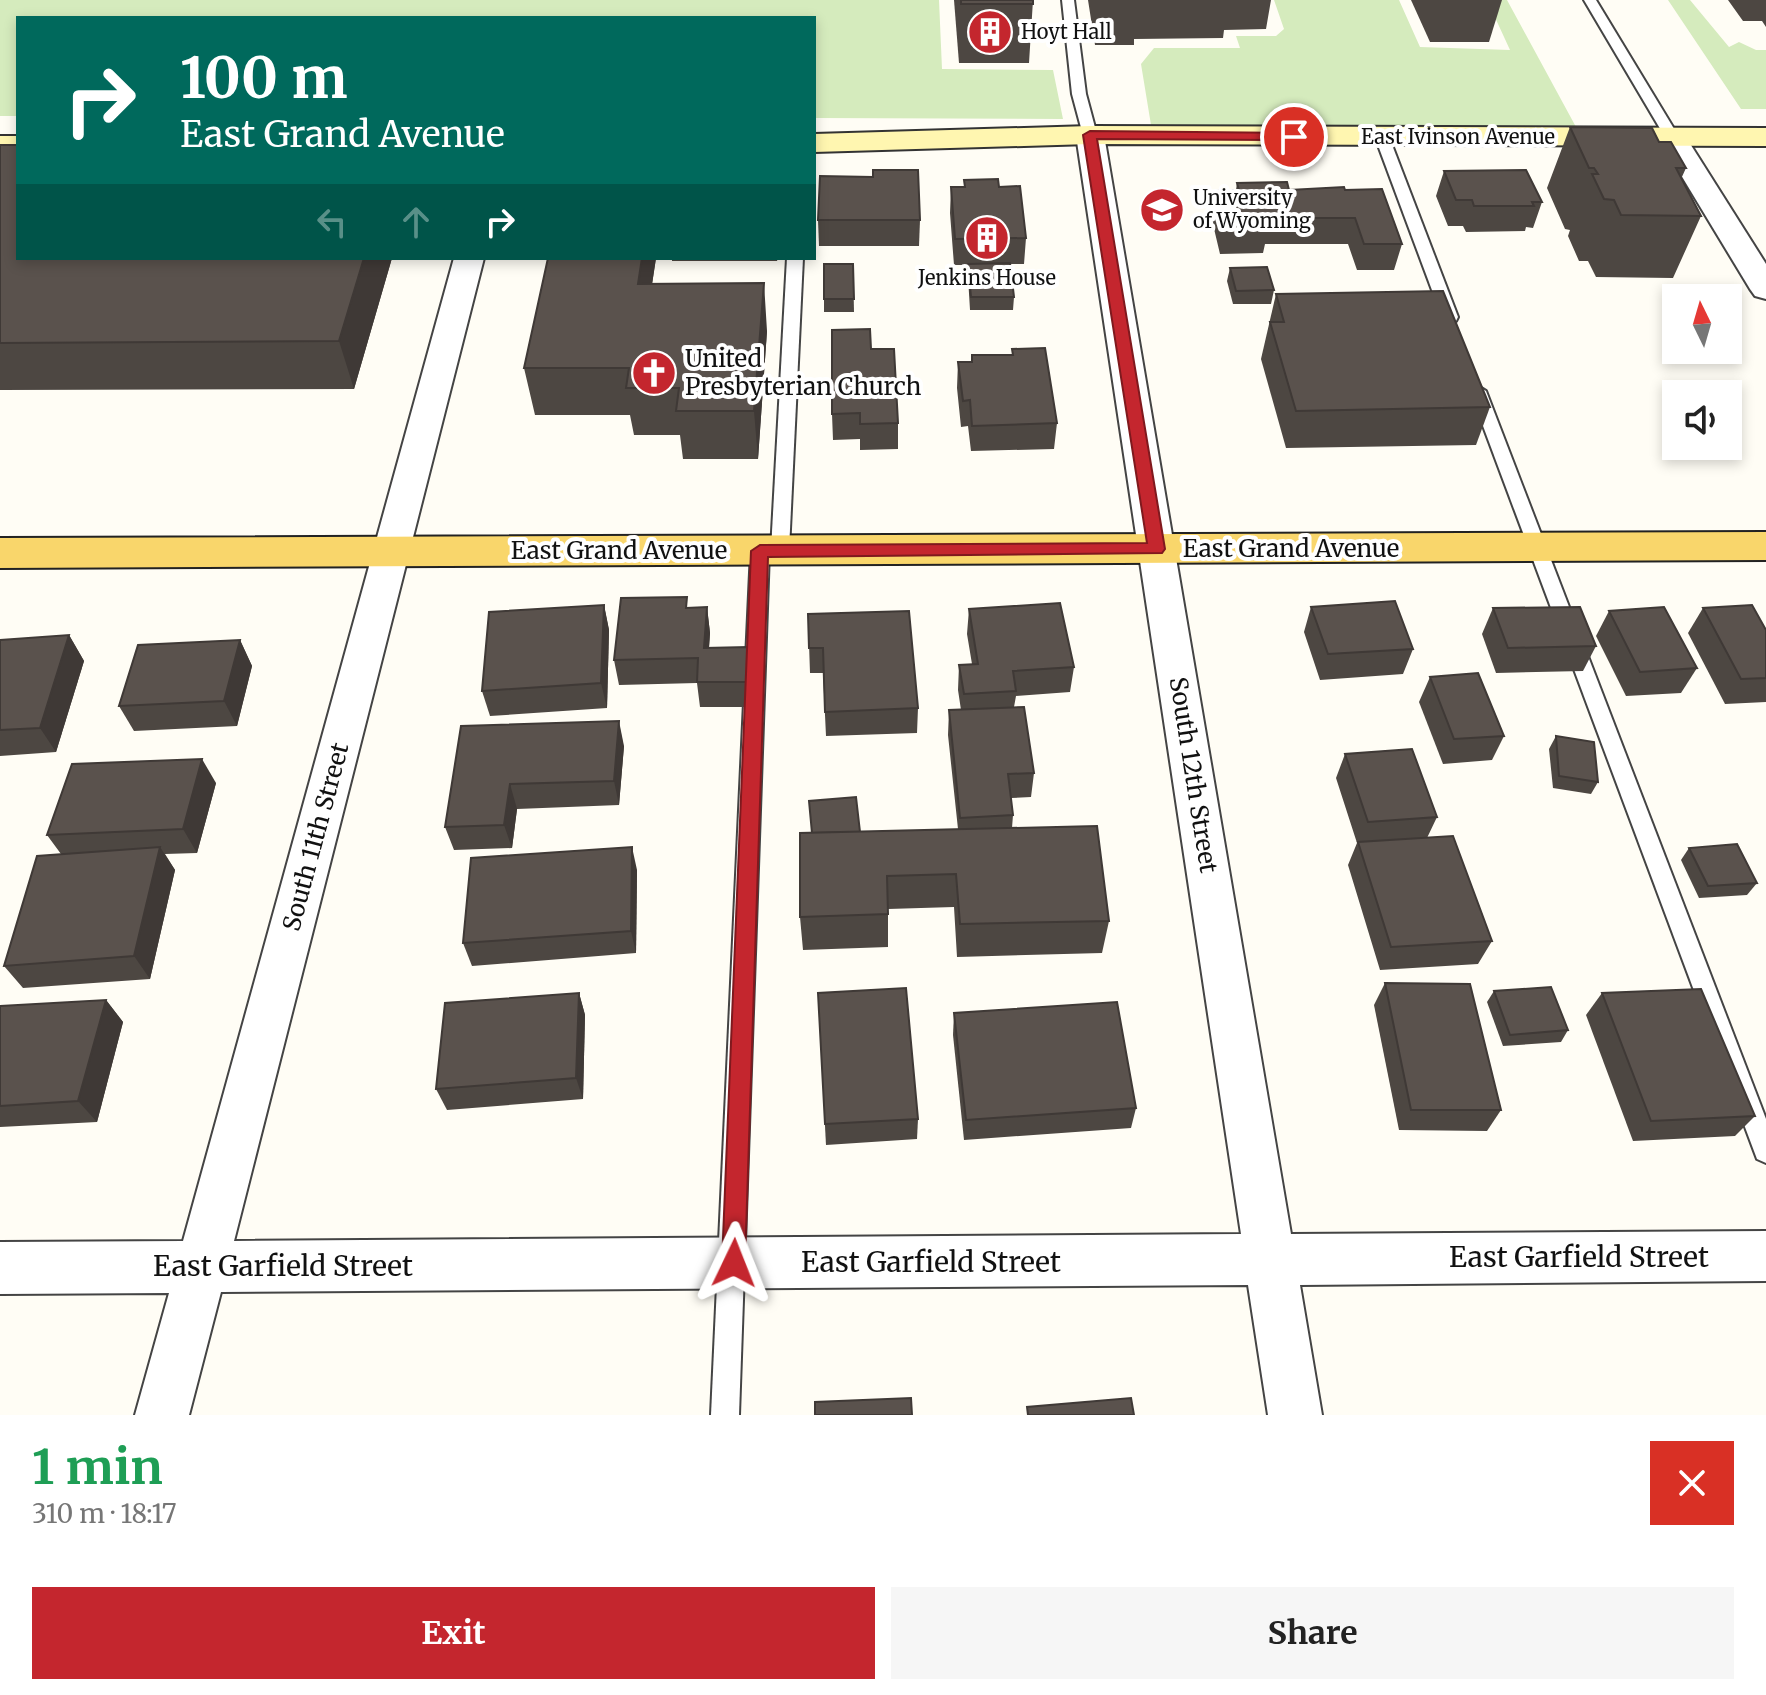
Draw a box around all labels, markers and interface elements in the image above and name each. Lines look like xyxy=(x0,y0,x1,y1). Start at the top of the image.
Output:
building icon: Hoyt Hall xyxy=(966,8,1014,56)
place label: Hoyt Hall xyxy=(1021,19,1112,44)
text: 100 m xyxy=(180,43,348,113)
icon: right xyxy=(48,48,152,152)
pin xyxy=(1260,103,1328,171)
text: East Grand Avenue xyxy=(180,112,505,157)
icon: arrive xyxy=(1272,115,1316,159)
street label: East Ivinson Avenue xyxy=(1361,124,1555,149)
place label: University of Wyoming xyxy=(1193,185,1311,233)
school or university icon: University of Wyoming xyxy=(1138,186,1186,234)
icon: left xyxy=(310,200,354,244)
icon: ahead xyxy=(394,200,438,244)
icon: right xyxy=(478,200,522,244)
building icon: Jenkins House xyxy=(963,214,1011,262)
place label: Jenkins House xyxy=(917,265,1056,290)
north arrow xyxy=(1662,284,1742,364)
map controls xyxy=(1662,284,1742,460)
place label: United Presbyterian Church xyxy=(685,343,921,402)
church icon: United Presbyterian Church xyxy=(630,349,678,397)
button: sound xyxy=(1662,380,1742,460)
street label: East Grand Avenue xyxy=(1183,533,1399,564)
street label: East Grand Avenue xyxy=(511,535,727,566)
street label: South 12th Street xyxy=(1163,675,1224,876)
street label: South 11th Street xyxy=(275,739,356,934)
position arrow xyxy=(692,1221,776,1305)
street label: East Garfield Street xyxy=(1449,1239,1709,1275)
street label: East Garfield Street xyxy=(801,1244,1061,1280)
street label: East Garfield Street xyxy=(153,1248,413,1284)
text: 1 min xyxy=(32,1437,163,1497)
button: close xyxy=(1650,1441,1734,1525)
text: 310 m · 18:17 xyxy=(32,1497,177,1530)
button: Exit xyxy=(32,1587,875,1679)
button: Share xyxy=(891,1587,1734,1679)

